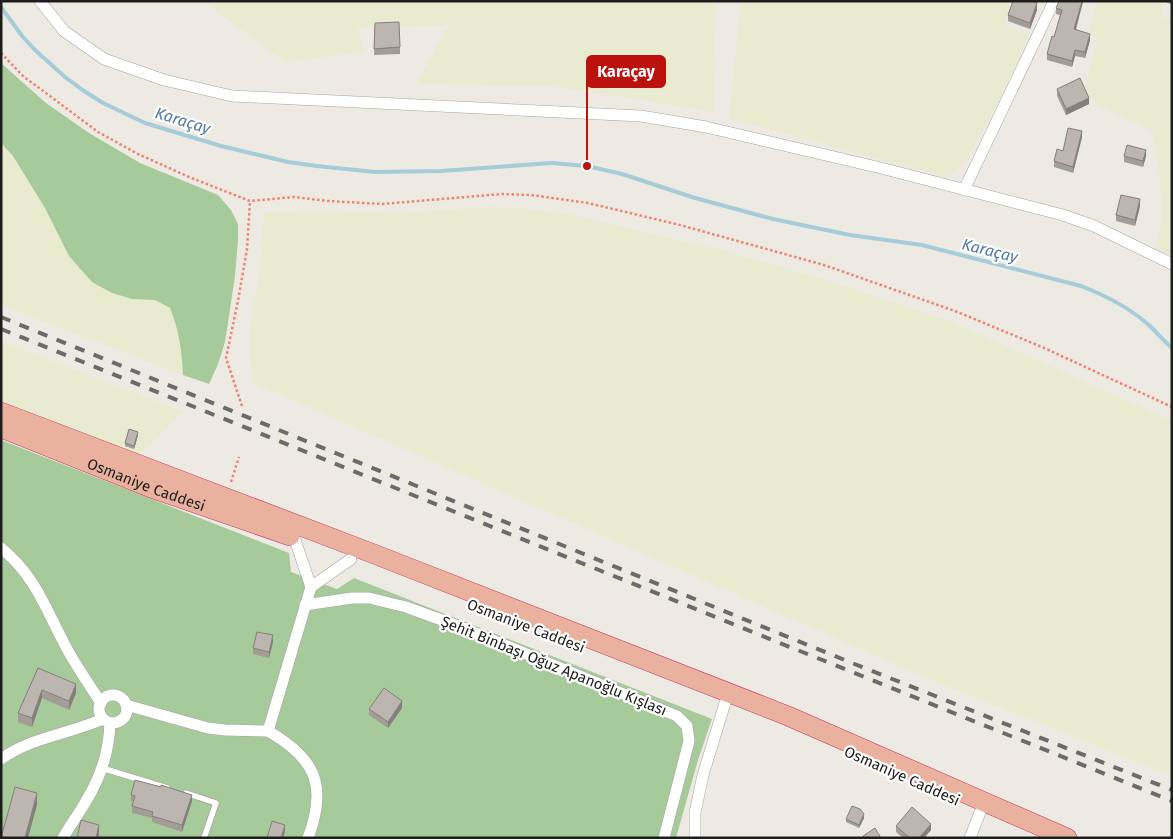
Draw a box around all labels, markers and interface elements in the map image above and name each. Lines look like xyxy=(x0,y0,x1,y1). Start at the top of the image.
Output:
callout: Karaçay xyxy=(587,56,665,87)
text: Karaçay xyxy=(597,62,656,82)
water label: Karaçay xyxy=(153,103,214,139)
water label: Karaçay xyxy=(960,234,1021,268)
street label: Osmaniye Caddesi xyxy=(85,454,208,515)
street label: Osmaniye Caddesi xyxy=(465,595,587,657)
street label: Şehit Binbaşı Oğuz Apanoğlu Kışlası xyxy=(439,612,669,720)
street label: Osmaniye Caddesi xyxy=(841,742,963,810)

